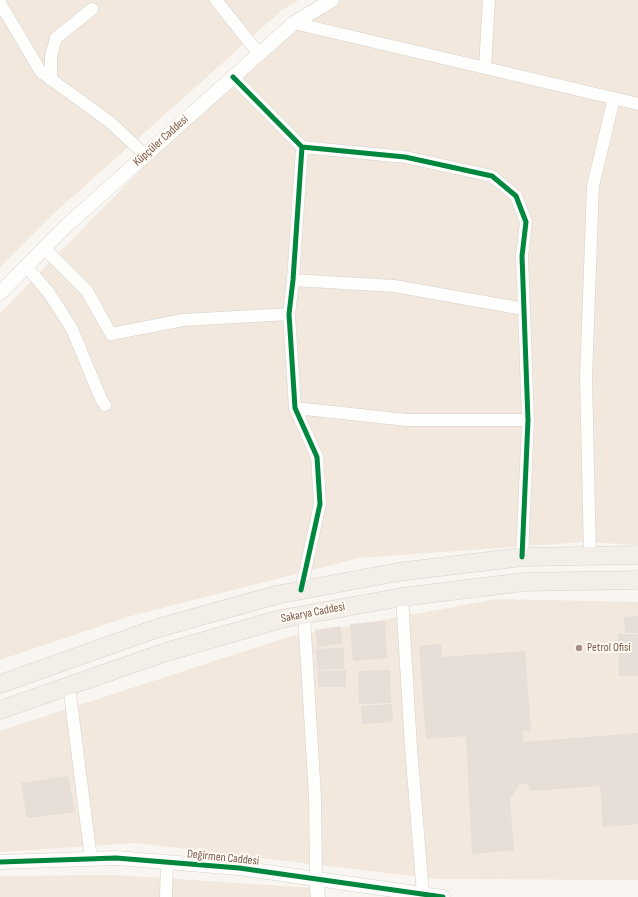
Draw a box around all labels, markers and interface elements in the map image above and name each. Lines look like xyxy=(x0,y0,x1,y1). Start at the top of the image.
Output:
street label: Küpçüler Caddesi xyxy=(131,113,191,169)
street label: Sakarya Caddesi xyxy=(280,600,346,626)
place label: Petrol Ofisi xyxy=(587,641,631,655)
marker: Petrol Ofisi xyxy=(574,643,584,653)
street label: Değirmen Caddesi xyxy=(186,847,260,869)

